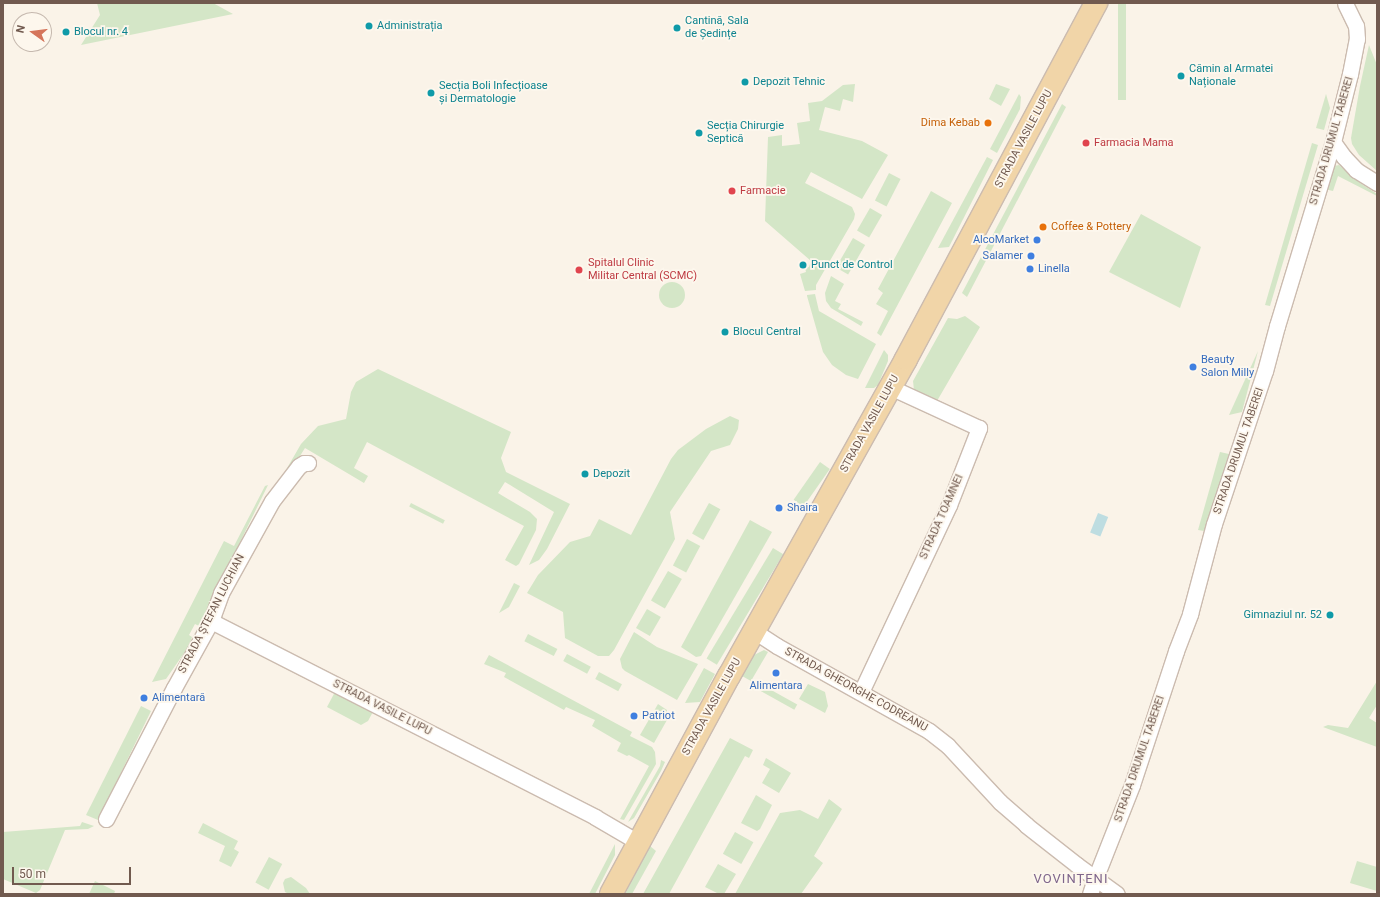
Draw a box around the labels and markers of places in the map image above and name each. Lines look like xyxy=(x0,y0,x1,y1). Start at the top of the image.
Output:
place label: Cantină, Sala de Ședințe xyxy=(685,15,749,41)
place label: Administrația xyxy=(377,19,442,33)
marker: Administrația xyxy=(364,21,374,31)
marker: Cantină, Sala de Ședințe xyxy=(672,23,682,33)
place label: Blocul nr. 4 xyxy=(74,25,128,39)
marker: Blocul nr. 4 xyxy=(61,27,71,37)
place label: Cămin al Armatei Naționale xyxy=(1189,63,1273,89)
marker: Cămin al Armatei Naționale xyxy=(1176,71,1186,81)
place label: Depozit Tehnic xyxy=(753,75,825,89)
marker: Depozit Tehnic xyxy=(740,77,750,87)
place label: Secția Boli Infecțioase și Dermatologie xyxy=(439,80,548,106)
marker: Secția Boli Infecțioase și Dermatologie xyxy=(426,88,436,98)
place label: Dima Kebab xyxy=(921,116,980,130)
marker: Dima Kebab xyxy=(983,118,993,128)
place label: Secția Chirurgie Septică xyxy=(707,120,784,146)
marker: Secția Chirurgie Septică xyxy=(694,128,704,138)
place label: Farmacia Mama xyxy=(1094,136,1174,150)
marker: Farmacia Mama xyxy=(1081,138,1091,148)
place label: Farmacie xyxy=(740,184,786,198)
marker: Farmacie xyxy=(727,186,737,196)
place label: Coffee & Pottery xyxy=(1051,220,1131,234)
marker: Coffee & Pottery xyxy=(1038,222,1048,232)
place label: AlcoMarket xyxy=(973,233,1029,247)
marker: AlcoMarket xyxy=(1032,235,1042,245)
place label: Salamer xyxy=(983,249,1023,263)
marker: Salamer xyxy=(1026,251,1036,261)
place label: Spitalul Clinic Militar Central (SCMC) xyxy=(588,257,697,283)
place label: Punct de Control xyxy=(811,258,893,272)
marker: Punct de Control xyxy=(798,260,808,270)
place label: Linella xyxy=(1038,262,1070,276)
marker: Spitalul Clinic Militar Central (SCMC) xyxy=(573,264,585,276)
marker: Linella xyxy=(1025,264,1035,274)
place label: Blocul Central xyxy=(733,325,801,339)
marker: Blocul Central xyxy=(720,327,730,337)
place label: Beauty Salon Milly xyxy=(1201,354,1254,380)
marker: Beauty Salon Milly xyxy=(1188,362,1198,372)
place label: Depozit xyxy=(593,467,630,481)
marker: Depozit xyxy=(580,469,590,479)
place label: Shaira xyxy=(787,501,818,515)
marker: Shaira xyxy=(774,503,784,513)
place label: Gimnaziul nr. 52 xyxy=(1243,608,1322,622)
marker: Gimnaziul nr. 52 xyxy=(1325,610,1335,620)
marker: Alimentara xyxy=(771,668,781,678)
place label: Alimentara xyxy=(749,679,803,693)
place label: Alimentară xyxy=(152,691,205,705)
marker: Alimentară xyxy=(139,693,149,703)
place label: Patriot xyxy=(642,709,675,723)
marker: Patriot xyxy=(629,711,639,721)

